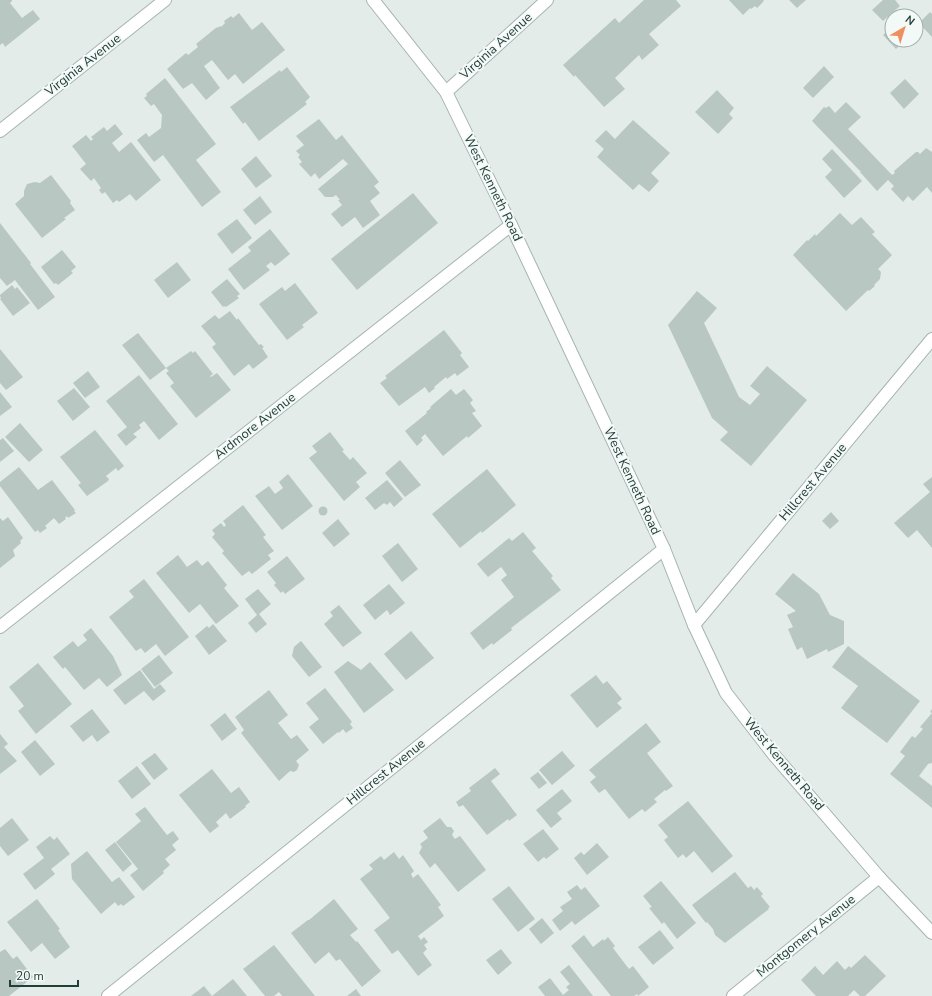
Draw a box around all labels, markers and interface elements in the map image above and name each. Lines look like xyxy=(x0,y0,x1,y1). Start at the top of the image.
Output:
street label: Virginia Avenue xyxy=(455,8,536,84)
north arrow xyxy=(884,8,924,48)
text: N xyxy=(902,12,918,29)
street label: Virginia Avenue xyxy=(40,30,125,101)
street label: West Kenneth Road xyxy=(459,132,527,244)
street label: Ardmore Avenue xyxy=(210,388,300,464)
street label: West Kenneth Road xyxy=(599,424,665,538)
street label: Hillcrest Avenue xyxy=(775,439,851,525)
street label: West Kenneth Road xyxy=(740,714,828,814)
street label: Hillcrest Avenue xyxy=(343,735,429,809)
street label: Montgomery Avenue xyxy=(753,890,859,982)
scale bar xyxy=(10,962,78,988)
text: 20 m xyxy=(16,968,44,984)

